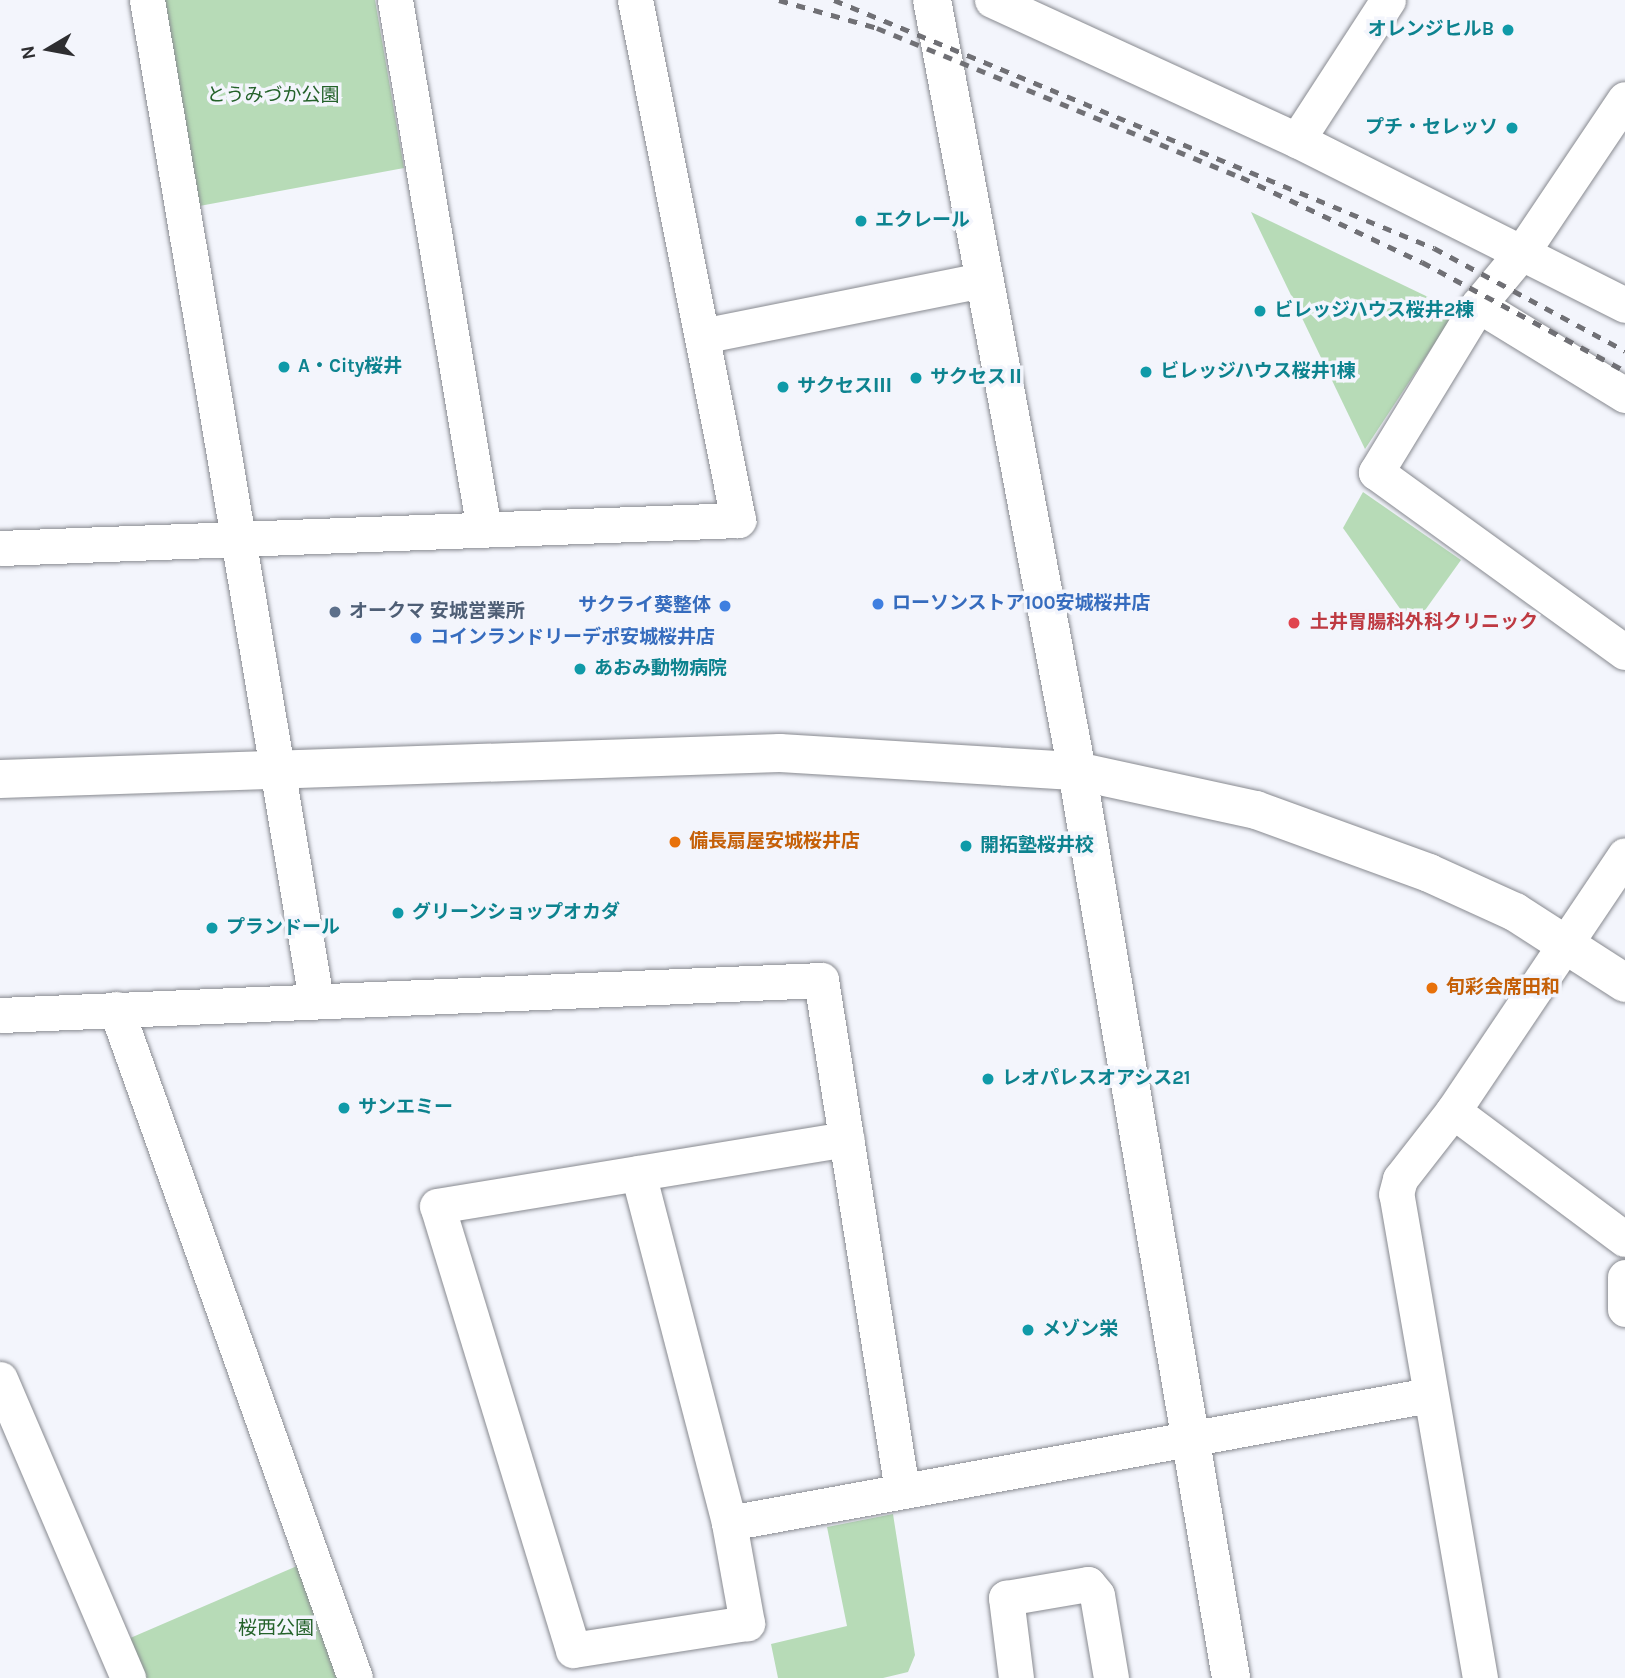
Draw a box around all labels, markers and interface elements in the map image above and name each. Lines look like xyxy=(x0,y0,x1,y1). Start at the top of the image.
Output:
north arrow xyxy=(14,14,84,84)
place label: オレンジヒルB xyxy=(1368,19,1494,41)
marker: オレンジヒルB xyxy=(1500,22,1516,38)
text: N xyxy=(16,44,40,61)
park label: とうみづか公園 xyxy=(207,85,339,107)
place label: プチ・セレッソ xyxy=(1365,117,1498,139)
marker: プチ・セレッソ xyxy=(1504,120,1520,136)
place label: エクレール xyxy=(875,210,970,232)
marker: エクレール xyxy=(853,213,869,229)
place label: ビレッジハウス桜井2棟 xyxy=(1274,300,1475,322)
marker: ビレッジハウス桜井2棟 xyxy=(1252,303,1268,319)
place label: A・City桜井 xyxy=(298,356,402,378)
marker: A・City桜井 xyxy=(276,359,292,375)
place label: ビレッジハウス桜井1棟 xyxy=(1160,361,1357,383)
marker: ビレッジハウス桜井1棟 xyxy=(1138,364,1154,380)
place label: サクセスⅡ xyxy=(930,367,1025,389)
marker: サクセスⅡ xyxy=(908,370,924,386)
place label: サクセスⅢ xyxy=(797,376,892,398)
marker: サクセスⅢ xyxy=(775,379,791,395)
place label: ローソンストア100安城桜井店 xyxy=(892,593,1151,615)
place label: サクライ葵整体 xyxy=(578,595,711,617)
marker: ローソンストア100安城桜井店 xyxy=(870,596,886,612)
marker: サクライ葵整体 xyxy=(717,598,733,614)
place label: オークマ 安城営業所 xyxy=(349,601,525,623)
marker: オークマ 安城営業所 xyxy=(327,604,343,620)
place label: 土井胃腸科外科クリニック xyxy=(1310,612,1538,634)
marker: 土井胃腸科外科クリニック xyxy=(1284,613,1304,633)
place label: コインランドリーデポ安城桜井店 xyxy=(430,627,715,649)
marker: コインランドリーデポ安城桜井店 xyxy=(408,630,424,646)
place label: あおみ動物病院 xyxy=(594,658,727,680)
marker: あおみ動物病院 xyxy=(572,661,588,677)
place label: 備長扇屋安城桜井店 xyxy=(689,831,860,853)
marker: 備長扇屋安城桜井店 xyxy=(667,834,683,850)
place label: 開拓塾桜井校 xyxy=(980,835,1094,857)
marker: 開拓塾桜井校 xyxy=(958,838,974,854)
place label: グリーンショップオカダ xyxy=(412,902,621,924)
marker: グリーンショップオカダ xyxy=(390,905,406,921)
place label: プランドール xyxy=(226,917,340,939)
marker: プランドール xyxy=(204,920,220,936)
place label: 旬彩会席田和 xyxy=(1446,977,1560,999)
marker: 旬彩会席田和 xyxy=(1424,980,1440,996)
place label: レオパレスオアシス21 xyxy=(1002,1068,1191,1090)
marker: レオパレスオアシス21 xyxy=(980,1071,996,1087)
place label: サンエミー xyxy=(358,1097,453,1119)
marker: サンエミー xyxy=(336,1100,352,1116)
place label: メゾン栄 xyxy=(1042,1319,1118,1341)
marker: メゾン栄 xyxy=(1020,1322,1036,1338)
park label: 桜西公園 xyxy=(238,1618,314,1640)

